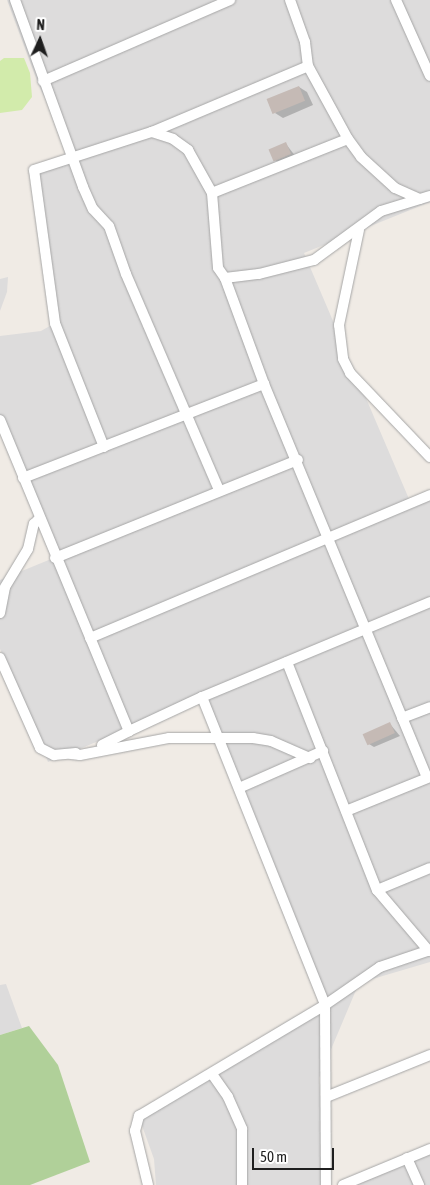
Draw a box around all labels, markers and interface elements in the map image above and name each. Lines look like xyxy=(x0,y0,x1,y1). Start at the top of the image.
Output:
north arrow xyxy=(15,15,65,65)
text: N xyxy=(36,17,45,33)
scale bar xyxy=(255,1138,338,1170)
text: 50 m xyxy=(260,1148,287,1165)

